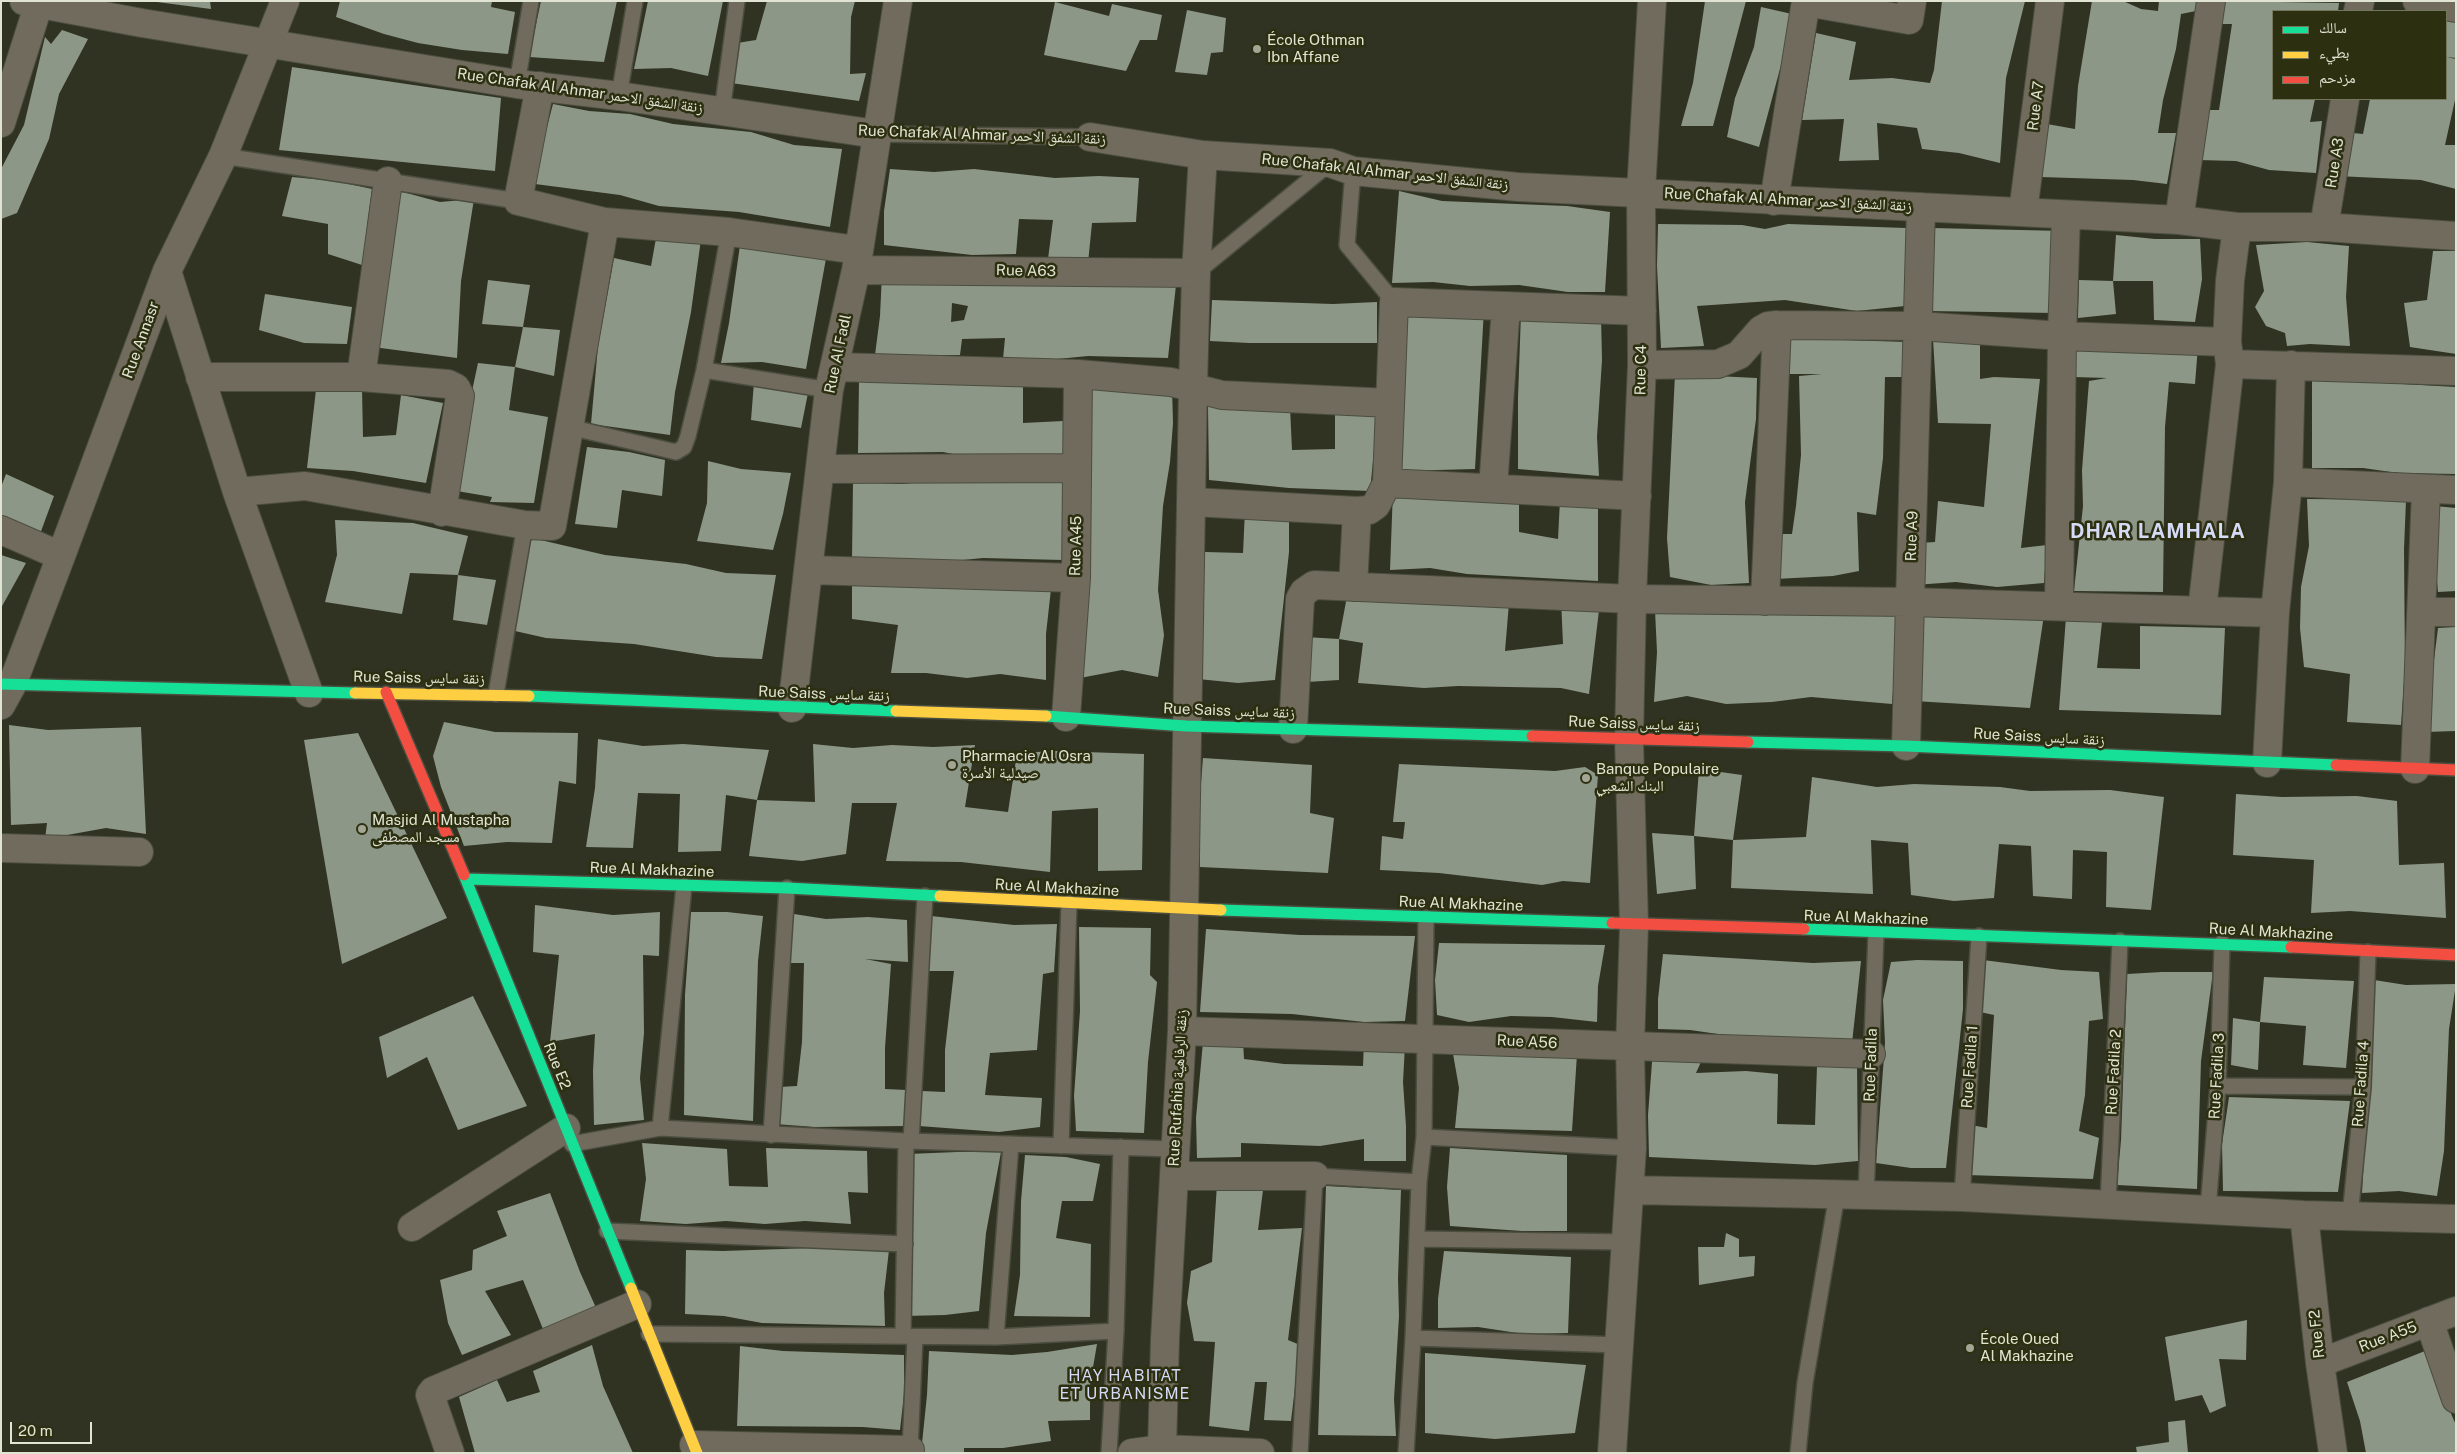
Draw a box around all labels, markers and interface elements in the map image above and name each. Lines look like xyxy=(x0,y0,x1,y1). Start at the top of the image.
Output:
legend xyxy=(2272,10,2447,100)
text: سالك xyxy=(2319,19,2347,36)
place label: École Othman Ibn Affane xyxy=(1267,31,1364,66)
marker: École Othman Ibn Affane xyxy=(1251,43,1263,55)
text: بطيء xyxy=(2319,44,2349,61)
street label: Rue Chafak Al Ahmar زنقة الشفق الاحمر xyxy=(456,65,704,117)
text: مزدحم xyxy=(2319,69,2356,86)
street label: Rue A7 xyxy=(2024,80,2048,132)
street label: Rue Chafak Al Ahmar زنقة الشفق الاحمر xyxy=(858,122,1106,148)
street label: Rue A3 xyxy=(2322,136,2348,190)
street label: Rue Chafak Al Ahmar زنقة الشفق الاحمر xyxy=(1261,150,1509,194)
street label: Rue Chafak Al Ahmar زنقة الشفق الاحمر xyxy=(1664,185,1912,215)
street label: Rue A63 xyxy=(996,261,1056,281)
street label: Rue Annasr xyxy=(119,299,163,381)
street label: Rue Al Fadl xyxy=(821,313,855,395)
street label: Rue C4 xyxy=(1632,345,1650,395)
street label: Rue A9 xyxy=(1902,510,1922,562)
street label: Rue A45 xyxy=(1066,516,1086,576)
district label: DHAR LAMHALA xyxy=(2069,520,2247,544)
street label: Rue Saiss زنقة سايس xyxy=(353,668,485,688)
street label: Rue Saiss زنقة سايس xyxy=(758,683,890,705)
street label: Rue Saiss زنقة سايس xyxy=(1163,700,1295,722)
street label: Rue Saiss زنقة سايس xyxy=(1568,713,1700,735)
street label: Rue Saiss زنقة سايس xyxy=(1973,725,2105,749)
place label: Pharmacie Al Osra صيدلية الأسرة xyxy=(962,747,1091,782)
marker: Pharmacie Al Osra صيدلية الأسرة xyxy=(946,759,958,771)
place label: Banque Populaire البنك الشعبي xyxy=(1596,760,1719,795)
marker: Banque Populaire البنك الشعبي xyxy=(1580,772,1592,784)
place label: Masjid Al Mustapha مسجد المصطفى xyxy=(372,811,510,846)
marker: Masjid Al Mustapha مسجد المصطفى xyxy=(356,823,368,835)
street label: Rue Al Makhazine xyxy=(589,859,715,881)
street label: Rue Al Makhazine xyxy=(994,876,1120,900)
street label: Rue Al Makhazine xyxy=(1398,893,1524,915)
street label: Rue Al Makhazine xyxy=(1803,907,1929,929)
street label: Rue Al Makhazine xyxy=(2208,920,2334,944)
street label: Rue Rufahia زنقة الرفاهية xyxy=(1165,1009,1191,1167)
street label: Rue Fadila 1 xyxy=(1958,1025,1982,1109)
street label: Rue Fadila xyxy=(1861,1028,1881,1102)
street label: Rue Fadila 2 xyxy=(2103,1029,2125,1115)
street label: Rue A56 xyxy=(1496,1031,1558,1053)
street label: Rue Fadila 3 xyxy=(2206,1032,2228,1120)
street label: Rue E2 xyxy=(539,1040,575,1092)
street label: Rue Fadila 4 xyxy=(2349,1040,2373,1128)
street label: Rue F2 xyxy=(2306,1309,2328,1359)
street label: Rue A55 xyxy=(2356,1318,2420,1356)
place label: École Oued Al Makhazine xyxy=(1980,1330,2074,1365)
marker: École Oued Al Makhazine xyxy=(1964,1342,1976,1354)
district label: HAY HABITAT ET URBANISME xyxy=(1058,1366,1192,1404)
scale bar xyxy=(12,1412,95,1444)
text: 20 m xyxy=(18,1422,53,1439)

